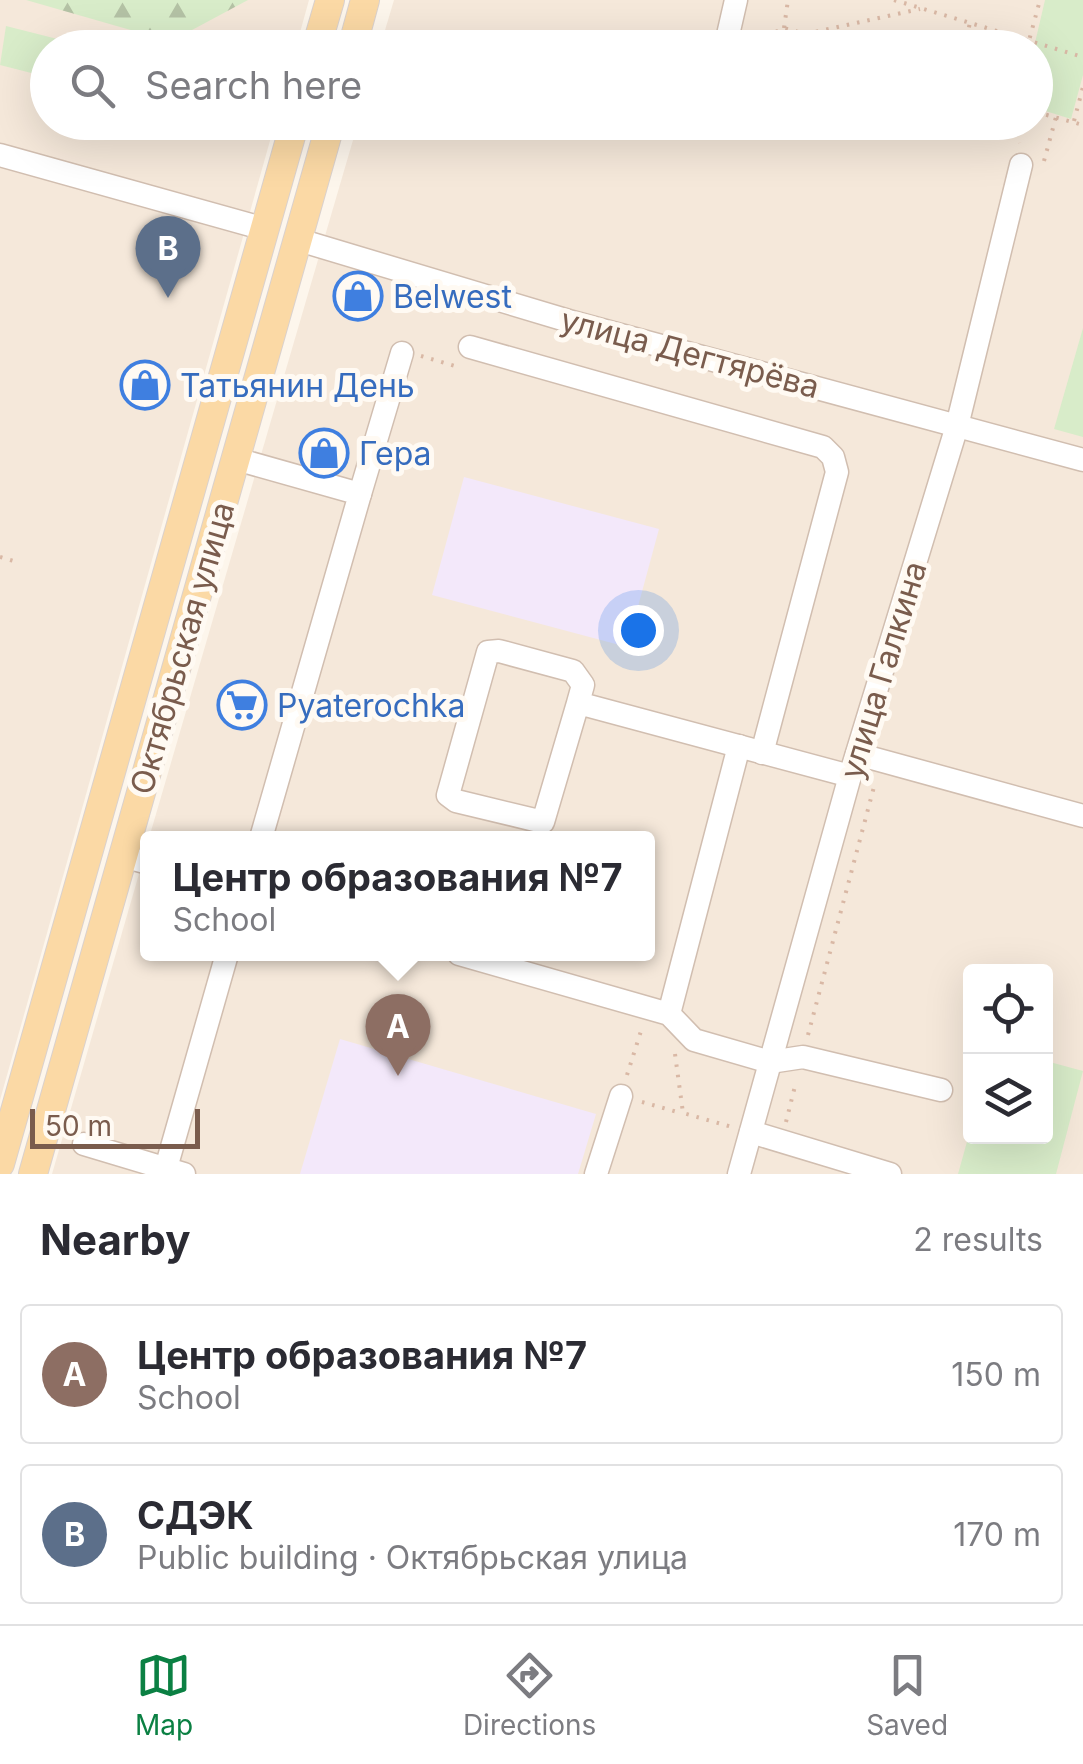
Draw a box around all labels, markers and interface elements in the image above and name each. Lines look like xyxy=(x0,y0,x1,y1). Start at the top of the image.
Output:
search box xyxy=(30,30,1053,140)
icon: search xyxy=(65,58,120,113)
text: Search here xyxy=(145,62,362,108)
pin: B xyxy=(136,216,200,298)
shop icon: Belwest xyxy=(332,270,384,322)
place label: Belwest xyxy=(393,277,512,316)
street label: улица Дегтярёва xyxy=(556,300,824,406)
shop icon: Татьянин День xyxy=(119,359,171,411)
place label: Татьянин День xyxy=(180,366,415,405)
shop icon: Гера xyxy=(298,427,350,479)
place label: Гера xyxy=(359,434,432,473)
street label: Октябрьская улица xyxy=(122,497,242,799)
street label: улица Галкина xyxy=(831,556,935,784)
your location xyxy=(613,605,664,656)
supermarket icon: Pyaterochka xyxy=(216,679,268,731)
place label: Pyaterochka xyxy=(277,686,465,725)
popup xyxy=(140,831,655,961)
text: Центр образования №7 xyxy=(172,854,623,900)
text: School xyxy=(172,900,276,939)
map controls xyxy=(963,964,1053,1144)
button: locate xyxy=(963,964,1053,1054)
pin: A xyxy=(366,994,430,1076)
button: layers xyxy=(963,1054,1053,1144)
scale bar xyxy=(30,1104,200,1148)
text: 50 m xyxy=(45,1109,112,1143)
text: Nearby xyxy=(40,1214,191,1265)
text: 2 results xyxy=(913,1220,1043,1259)
text: Центр образования №7 xyxy=(137,1332,587,1378)
text: A xyxy=(63,1355,86,1394)
text: 150 m xyxy=(951,1355,1041,1394)
text: School xyxy=(137,1378,241,1417)
text: СДЭК xyxy=(137,1492,254,1538)
text: B xyxy=(64,1515,85,1554)
text: 170 m xyxy=(953,1515,1041,1554)
text: Public building · Октябрьская улица xyxy=(137,1538,688,1577)
tab: Map xyxy=(135,1648,193,1742)
tab: Directions xyxy=(463,1648,596,1742)
tab: Saved xyxy=(866,1648,948,1742)

